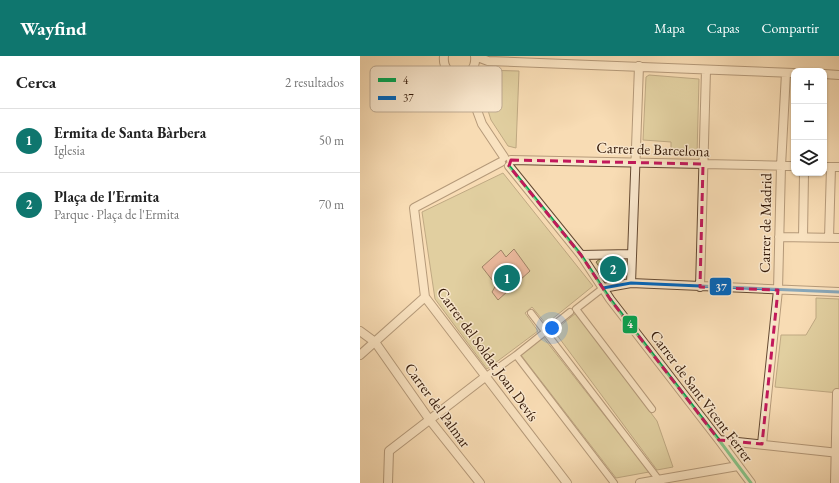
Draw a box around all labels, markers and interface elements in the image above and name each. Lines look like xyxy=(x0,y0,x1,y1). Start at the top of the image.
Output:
text: Wayfind xyxy=(20,16,87,41)
text: Mapa xyxy=(654,19,685,37)
text: Capas xyxy=(707,19,739,37)
text: Compartir xyxy=(761,19,819,37)
legend xyxy=(370,66,502,112)
map controls xyxy=(791,68,827,176)
button: + xyxy=(791,68,827,104)
text: Cerca xyxy=(16,71,56,93)
text: 4 xyxy=(403,73,409,87)
text: 2 resultados xyxy=(285,74,344,91)
text: 37 xyxy=(403,91,414,105)
button: − xyxy=(791,104,827,140)
text: Ermita de Santa Bàrbera xyxy=(54,123,206,142)
text: 1 xyxy=(26,132,32,149)
text: 50 m xyxy=(319,132,344,149)
street label: Carrer de Barcelona xyxy=(596,138,710,160)
button: layers xyxy=(791,140,827,176)
text: Iglesia xyxy=(54,142,85,159)
street label: Carrer de Madrid xyxy=(755,172,775,273)
text: Plaça de l'Ermita xyxy=(54,187,159,206)
text: 2 xyxy=(26,196,32,213)
text: 70 m xyxy=(319,196,344,213)
text: Parque · Plaça de l'Ermita xyxy=(54,206,179,223)
pin: 2 xyxy=(600,254,626,284)
pin: 1 xyxy=(494,263,520,293)
line badge: 37 xyxy=(709,277,732,296)
text: 37 xyxy=(715,280,727,294)
street label: Carrer del Soldat Joan Devís xyxy=(433,283,543,425)
line badge: 4 xyxy=(622,315,638,334)
text: 4 xyxy=(627,317,633,331)
your location xyxy=(542,318,562,338)
street label: Carrer de Sant Vicent Ferrer xyxy=(646,326,758,466)
street label: Carrer del Palmar xyxy=(401,359,475,451)

